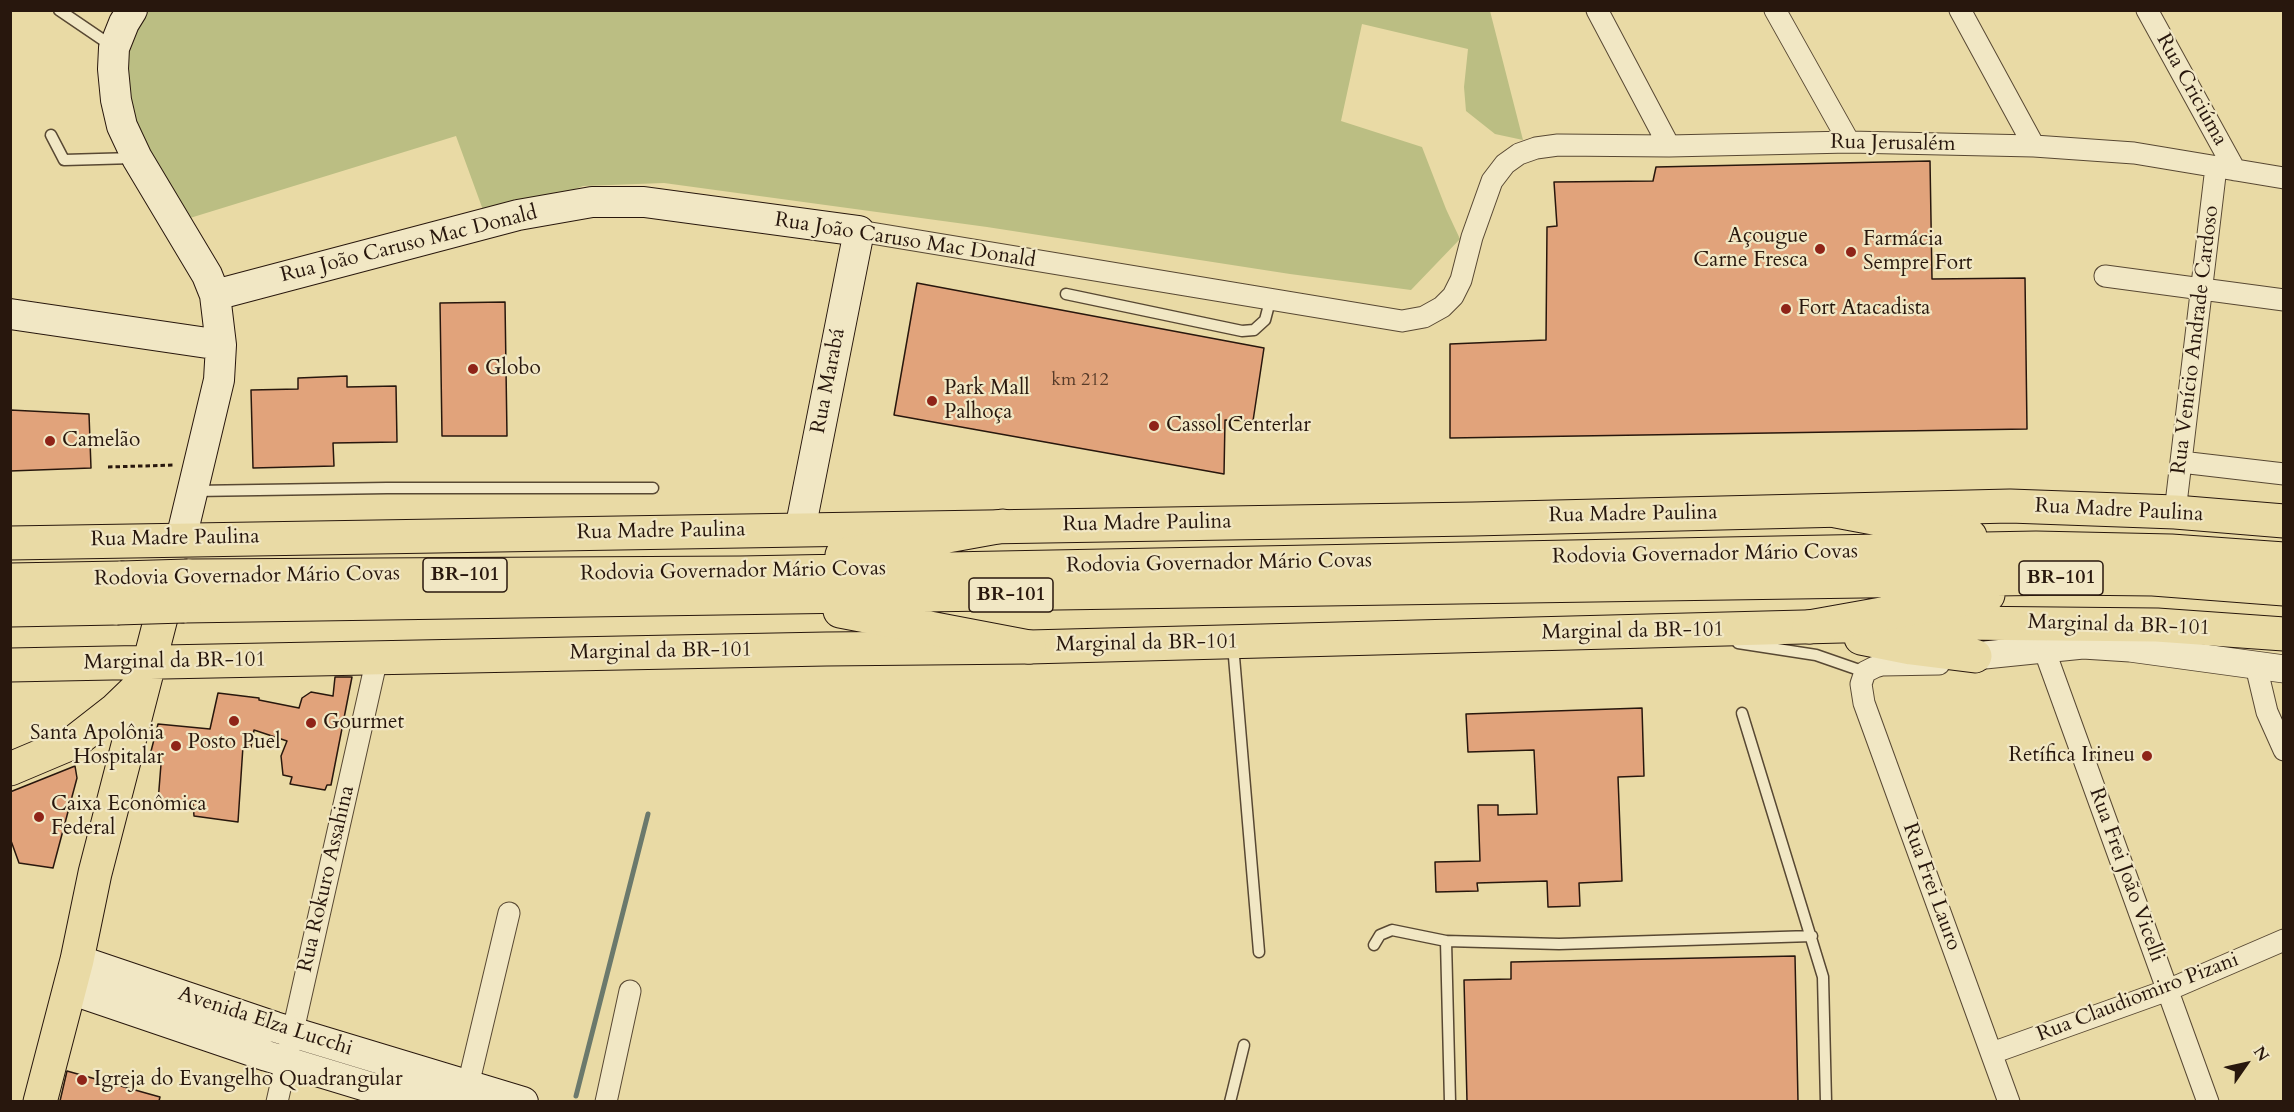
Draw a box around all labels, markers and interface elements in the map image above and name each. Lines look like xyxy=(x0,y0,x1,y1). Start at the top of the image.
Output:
street label: Rua Criciúma xyxy=(2150,30,2232,150)
street label: Rua Jerusalém xyxy=(1830,130,1956,158)
street label: Rua João Caruso Mac Donald xyxy=(278,201,540,289)
street label: Rua Venício Andrade Cardoso xyxy=(2167,204,2225,476)
street label: Rua João Caruso Mac Donald xyxy=(773,208,1037,274)
place label: Açougue Carne Fresca xyxy=(1693,224,1808,274)
place label: Farmácia Sempre Fort xyxy=(1863,227,1972,277)
marker: Açougue Carne Fresca xyxy=(1813,242,1827,256)
marker: Farmácia Sempre Fort xyxy=(1844,245,1858,259)
place label: Fort Atacadista xyxy=(1798,296,1930,322)
marker: Fort Atacadista xyxy=(1779,302,1793,316)
street label: Rua Marabá xyxy=(806,326,852,436)
place label: Globo xyxy=(485,356,541,382)
marker: Globo xyxy=(466,362,480,376)
house number: km 212 xyxy=(1051,370,1109,392)
place label: Park Mall Palhoça xyxy=(944,376,1030,426)
marker: Park Mall Palhoça xyxy=(925,394,939,408)
place label: Cassol Centerlar xyxy=(1166,413,1311,439)
marker: Cassol Centerlar xyxy=(1147,419,1161,433)
place label: Camelão xyxy=(62,428,140,454)
marker: Camelão xyxy=(43,434,57,448)
street label: Rua Madre Paulina xyxy=(2034,494,2204,528)
street label: Rua Madre Paulina xyxy=(1548,501,1718,529)
street label: Rua Madre Paulina xyxy=(1062,510,1232,538)
street label: Rua Madre Paulina xyxy=(576,518,746,546)
street label: Rua Madre Paulina xyxy=(90,525,260,553)
street label: Rodovia Governador Mário Covas xyxy=(1552,540,1858,570)
street label: Rodovia Governador Mário Covas xyxy=(1066,549,1372,579)
street label: Rodovia Governador Mário Covas xyxy=(580,557,886,587)
road number: BR-101 xyxy=(423,558,507,592)
road number: BR-101 xyxy=(2019,561,2103,595)
street label: Rodovia Governador Mário Covas xyxy=(94,562,400,592)
road number: BR-101 xyxy=(969,578,1053,612)
street label: Marginal da BR-101 xyxy=(2027,610,2211,642)
street label: Marginal da BR-101 xyxy=(1542,618,1724,646)
street label: Marginal da BR-101 xyxy=(1056,630,1238,658)
street label: Marginal da BR-101 xyxy=(570,638,752,666)
street label: Marginal da BR-101 xyxy=(84,648,266,676)
place label: Gourmet xyxy=(323,710,404,736)
marker: Posto Puel xyxy=(227,714,241,728)
marker: Gourmet xyxy=(304,716,318,730)
place label: Santa Apolônia Hospitalar xyxy=(30,721,164,771)
place label: Posto Puel xyxy=(187,730,281,756)
marker: Santa Apolônia Hospitalar xyxy=(169,739,183,753)
place label: Retífica Irineu xyxy=(2009,743,2135,769)
marker: Retífica Irineu xyxy=(2140,749,2154,763)
street label: Rua Rokuro Assahina xyxy=(293,783,361,975)
street label: Rua Frei João Vicelli xyxy=(2083,785,2169,965)
place label: Caixa Econômica Federal xyxy=(51,792,207,842)
marker: Caixa Econômica Federal xyxy=(32,810,46,824)
street label: Rua Frei Lauro xyxy=(1896,820,1966,954)
street label: Rua Claudiomiro Pizani xyxy=(2034,948,2242,1048)
street label: Avenida Elza Lucchi xyxy=(175,982,355,1062)
north arrow xyxy=(2216,1034,2276,1094)
text: N xyxy=(2248,1042,2274,1066)
place label: Igreja do Evangelho Quadrangular xyxy=(94,1067,403,1093)
marker: Igreja do Evangelho Quadrangular xyxy=(75,1073,89,1087)

